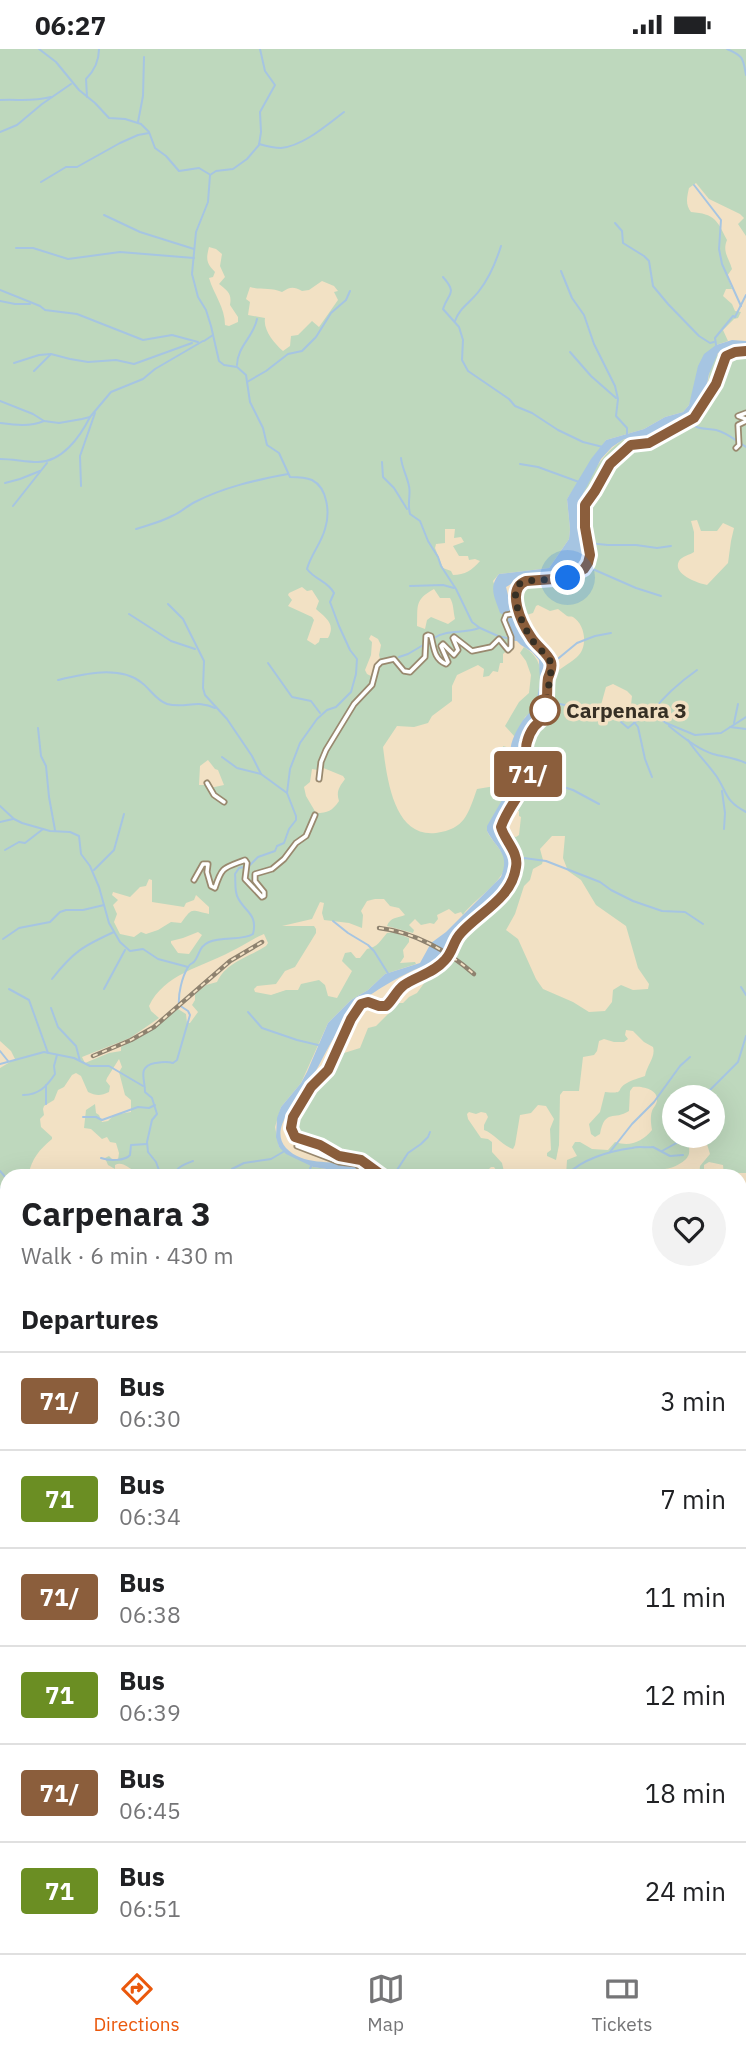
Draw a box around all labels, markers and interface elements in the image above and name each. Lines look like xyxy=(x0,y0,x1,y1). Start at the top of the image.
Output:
text: 06:27 xyxy=(35,8,106,42)
your location xyxy=(550,560,585,595)
marker: Carpenara 3 xyxy=(530,695,560,725)
place label: Carpenara 3 xyxy=(566,696,687,724)
line badge: 71/ xyxy=(488,751,568,797)
text: 71/ xyxy=(508,758,548,790)
map controls xyxy=(662,1085,725,1148)
button: layers xyxy=(662,1085,725,1148)
text: Carpenara 3 xyxy=(21,1192,211,1235)
button: heart xyxy=(652,1192,726,1266)
text: Walk · 6 min · 430 m xyxy=(21,1240,234,1270)
text: Departures xyxy=(21,1302,159,1336)
text: Bus xyxy=(119,1369,165,1403)
text: 3 min xyxy=(660,1384,726,1418)
text: 71/ xyxy=(40,1385,79,1417)
text: 06:30 xyxy=(119,1403,181,1433)
text: Bus xyxy=(119,1467,165,1501)
text: 7 min xyxy=(660,1482,726,1516)
text: 71 xyxy=(45,1483,74,1515)
text: 06:34 xyxy=(119,1501,181,1531)
text: Bus xyxy=(119,1565,165,1599)
text: 11 min xyxy=(645,1580,726,1614)
text: 71/ xyxy=(40,1581,79,1613)
text: 06:38 xyxy=(119,1599,181,1629)
text: Bus xyxy=(119,1663,165,1697)
text: 12 min xyxy=(645,1678,726,1712)
text: 71 xyxy=(45,1679,74,1711)
text: 06:39 xyxy=(119,1697,181,1727)
text: Bus xyxy=(119,1761,165,1795)
text: 18 min xyxy=(645,1776,726,1810)
text: 71/ xyxy=(40,1777,79,1809)
text: 06:45 xyxy=(119,1795,181,1825)
text: Bus xyxy=(119,1859,165,1893)
text: 24 min xyxy=(645,1874,726,1908)
text: 71 xyxy=(45,1875,74,1907)
text: 06:51 xyxy=(119,1893,181,1923)
tab: Directions xyxy=(93,1970,180,2036)
tab: Map xyxy=(367,1970,405,2036)
tab: Tickets xyxy=(591,1970,653,2036)

